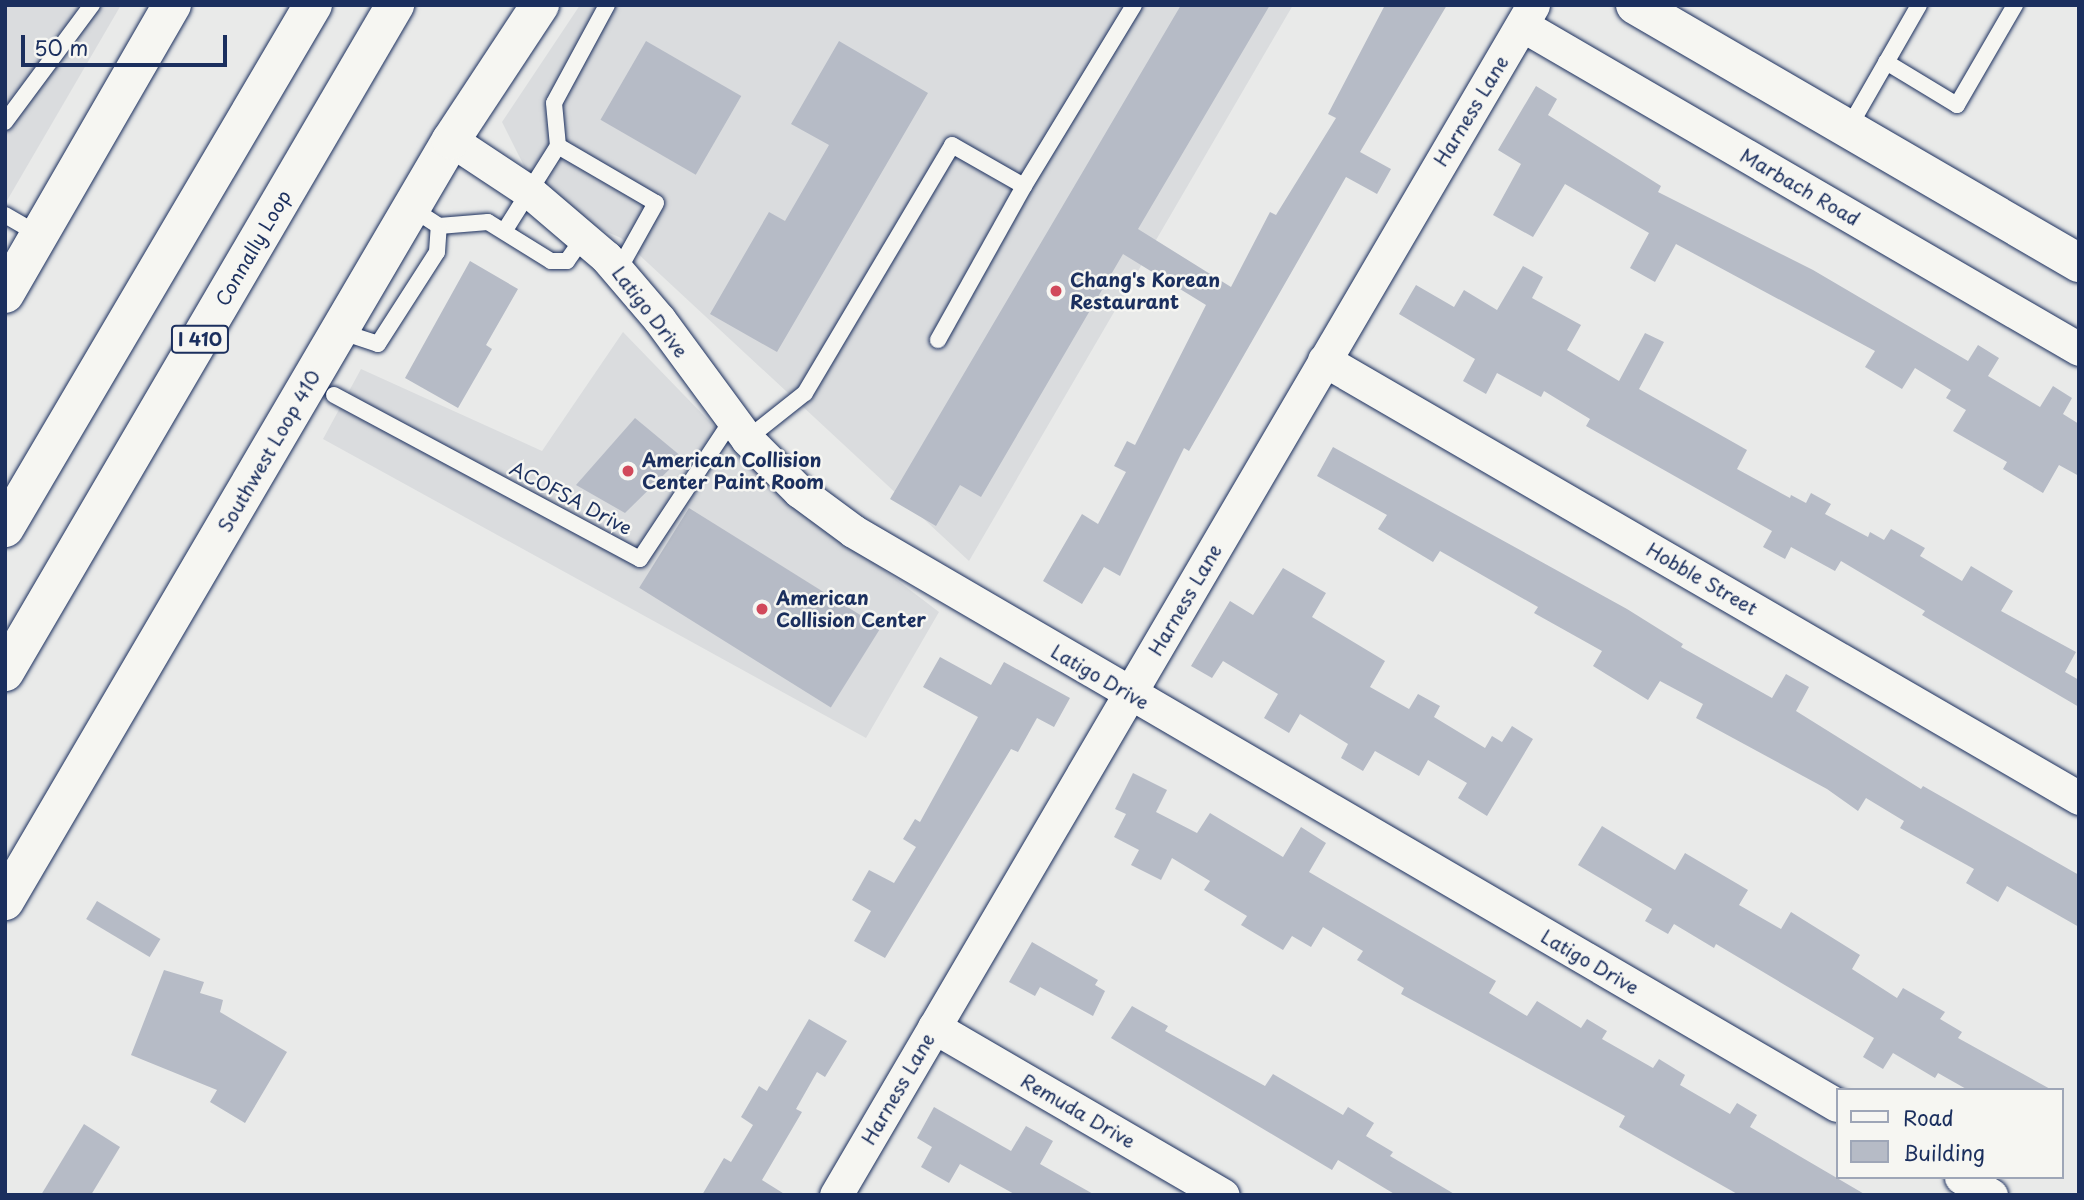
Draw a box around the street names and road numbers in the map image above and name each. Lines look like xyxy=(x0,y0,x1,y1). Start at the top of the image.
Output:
street label: Harness Lane xyxy=(1429,52,1513,170)
street label: Marbach Road xyxy=(1736,144,1864,230)
street label: Connally Loop xyxy=(211,186,295,310)
street label: Latigo Drive xyxy=(607,261,693,363)
road number: I 410 xyxy=(170,324,230,354)
street label: Southwest Loop 410 xyxy=(213,366,325,536)
street label: ACOFSA Drive xyxy=(506,456,636,540)
street label: Hobble Street xyxy=(1642,538,1762,620)
street label: Harness Lane xyxy=(1144,540,1226,660)
street label: Latigo Drive xyxy=(1046,640,1154,714)
street label: Latigo Drive xyxy=(1536,925,1644,999)
street label: Harness Lane xyxy=(857,1029,939,1149)
street label: Remuda Drive xyxy=(1017,1069,1139,1153)

